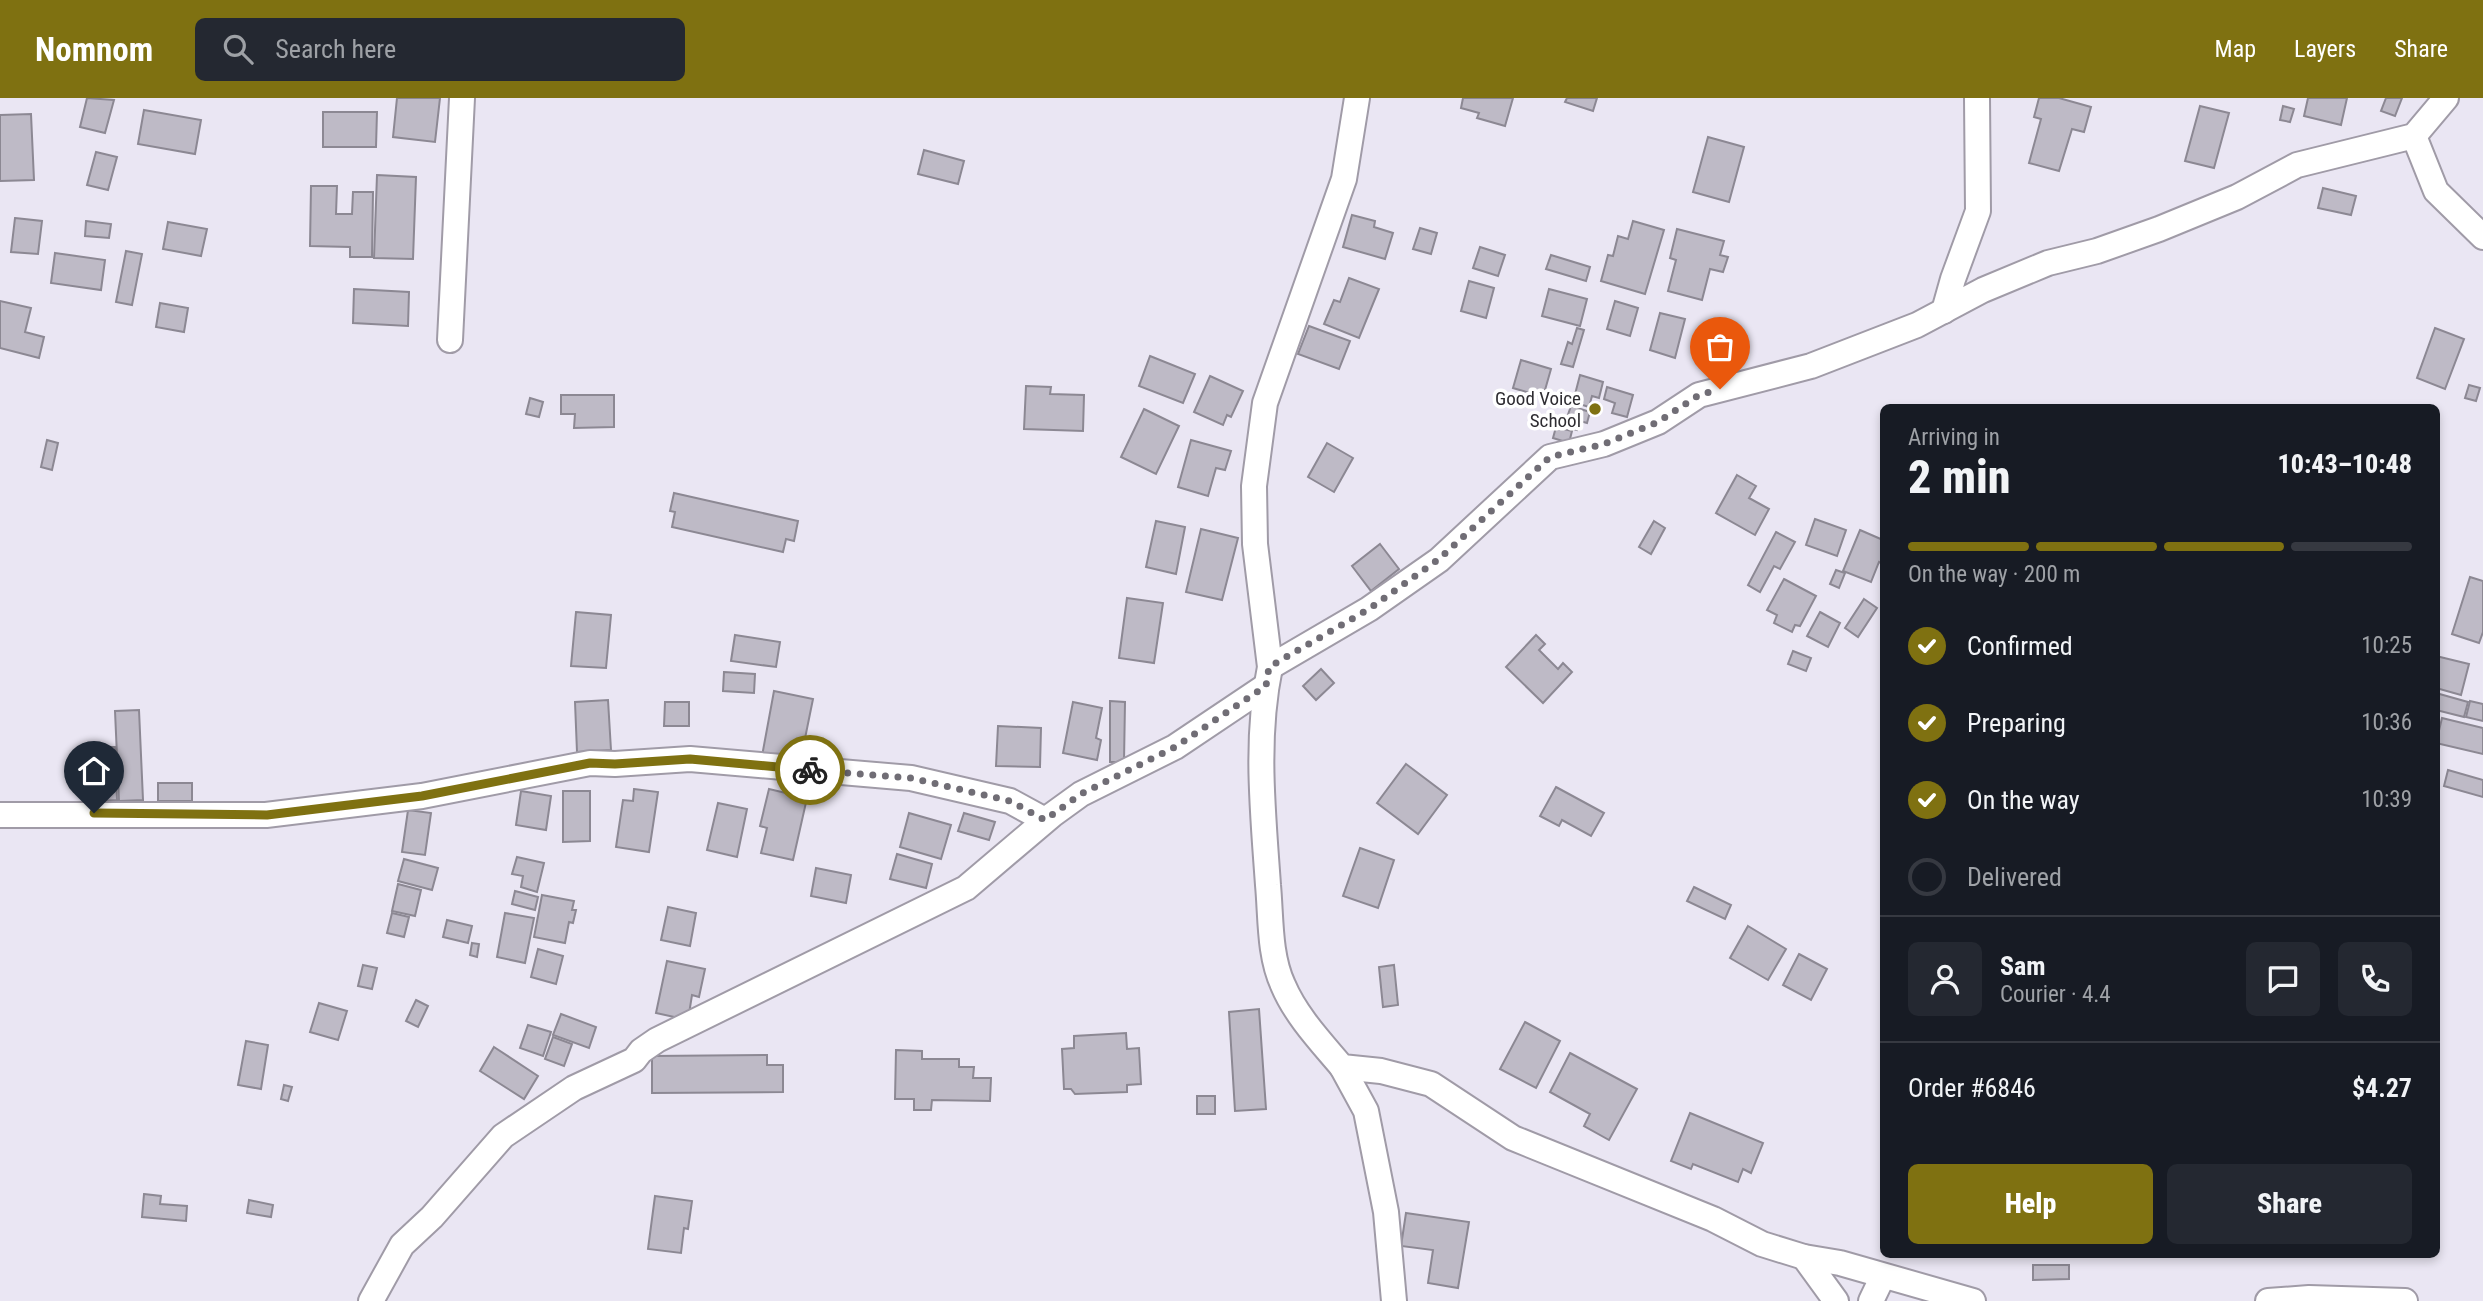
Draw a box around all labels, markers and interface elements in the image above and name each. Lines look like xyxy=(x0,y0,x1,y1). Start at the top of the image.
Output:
search box xyxy=(195,18,685,81)
text: Nomnom xyxy=(35,30,153,69)
icon: search xyxy=(219,30,257,68)
text: Search here xyxy=(275,34,396,64)
text: Map xyxy=(2215,35,2256,63)
text: Layers xyxy=(2294,35,2356,63)
text: Share xyxy=(2394,35,2448,63)
pin xyxy=(1690,317,1750,389)
icon: bag xyxy=(1701,328,1739,366)
place label: Good Voice School xyxy=(1495,387,1581,432)
marker: Good Voice School xyxy=(1587,401,1603,417)
text: Arriving in xyxy=(1908,424,2000,451)
text: 10:43–10:48 xyxy=(2278,449,2412,479)
text: 2 min xyxy=(1908,450,2011,504)
text: On the way · 200 m xyxy=(1908,561,2080,588)
icon: check xyxy=(1908,627,1946,665)
text: Confirmed xyxy=(1967,631,2073,661)
text: 10:25 xyxy=(2361,632,2412,659)
icon: check xyxy=(1908,704,1946,742)
text: Preparing xyxy=(1967,708,2066,738)
text: 10:36 xyxy=(2361,709,2412,736)
courier xyxy=(775,735,845,805)
pin xyxy=(64,741,124,813)
icon: bike xyxy=(791,751,829,789)
icon: home xyxy=(75,752,113,790)
icon: check xyxy=(1908,781,1946,819)
text: On the way xyxy=(1967,785,2080,815)
text: 10:39 xyxy=(2361,786,2412,813)
text: Delivered xyxy=(1967,862,2062,892)
button: person xyxy=(1908,942,1982,1016)
button: chat xyxy=(2246,942,2320,1016)
button: phone xyxy=(2338,942,2412,1016)
text: Sam xyxy=(2000,951,2046,981)
text: Courier · 4.4 xyxy=(2000,981,2111,1008)
text: Order #6846 xyxy=(1908,1073,2036,1103)
text: $4.27 xyxy=(2352,1073,2412,1103)
button: Help xyxy=(1908,1164,2153,1244)
button: Share xyxy=(2167,1164,2412,1244)

